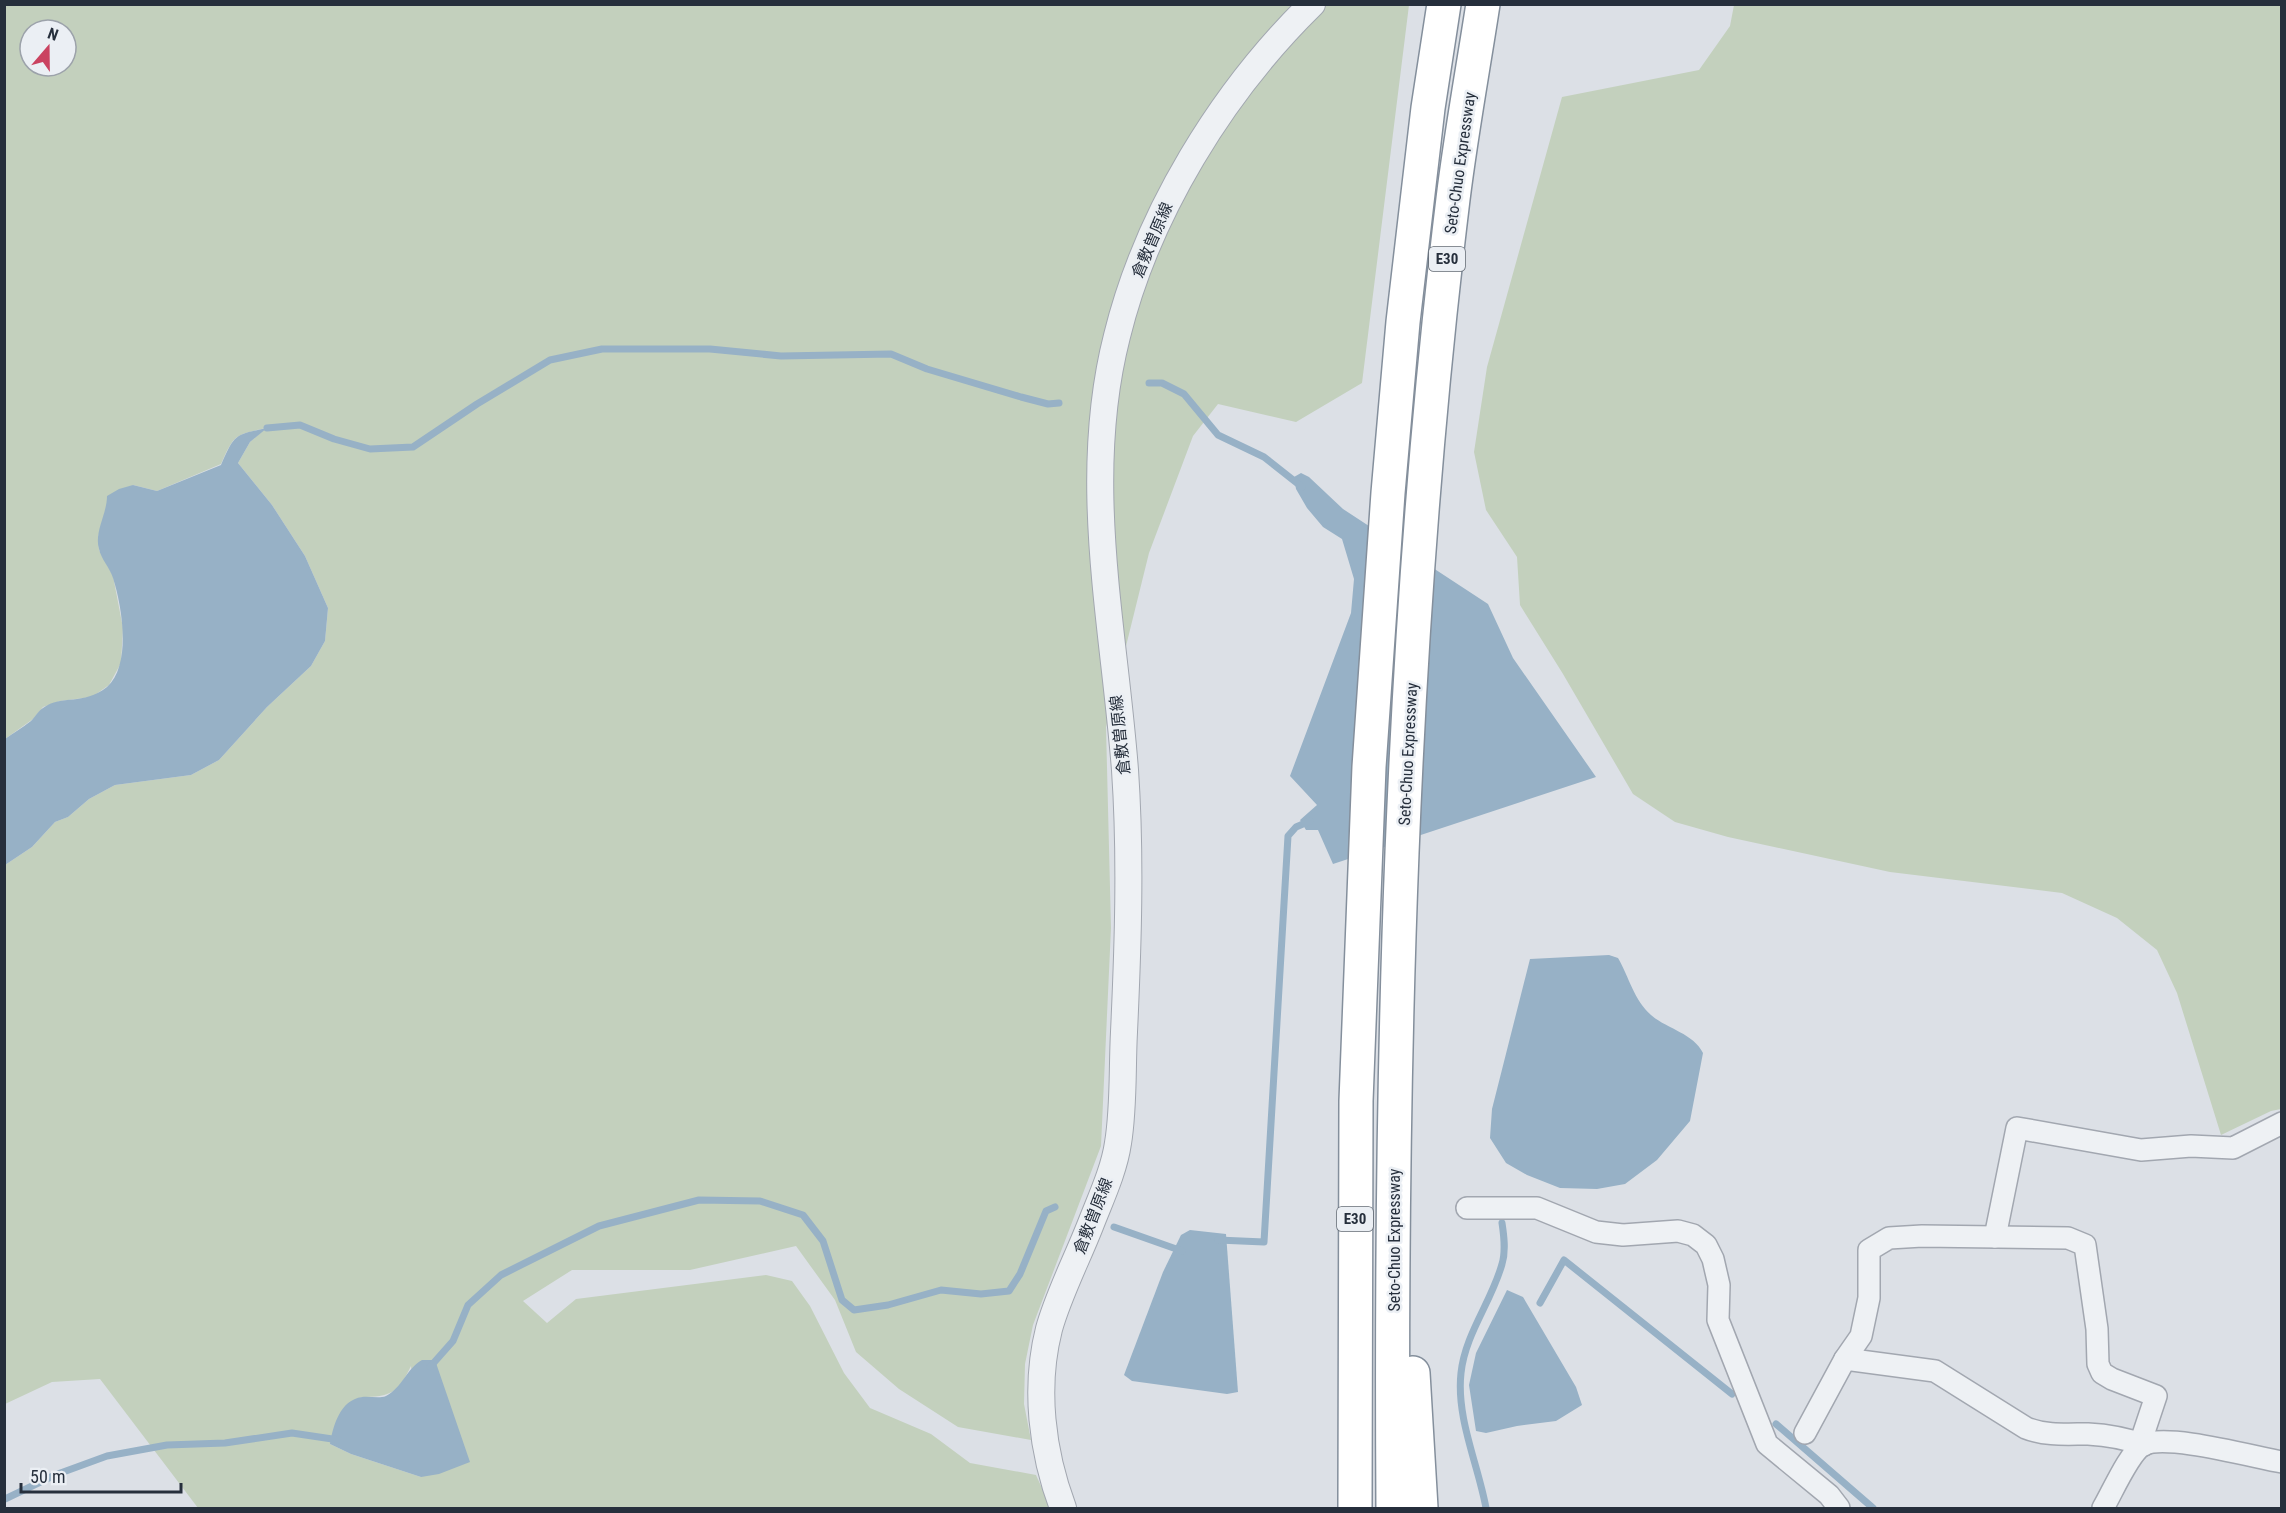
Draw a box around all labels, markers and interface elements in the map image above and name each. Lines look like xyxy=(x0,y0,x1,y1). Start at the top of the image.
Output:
north arrow xyxy=(18,18,78,78)
text: N xyxy=(45,24,61,45)
street label: Seto-Chuo Expressway xyxy=(1441,91,1479,235)
street label: 倉敷曽原線 xyxy=(1128,199,1176,281)
road number: E30 xyxy=(1429,247,1465,271)
street label: Seto-Chuo Expressway xyxy=(1395,682,1421,826)
street label: 倉敷曽原線 xyxy=(1106,694,1134,776)
street label: Seto-Chuo Expressway xyxy=(1385,1168,1404,1311)
street label: 倉敷曽原線 xyxy=(1070,1175,1116,1257)
road number: E30 xyxy=(1337,1207,1373,1231)
scale bar xyxy=(21,1456,182,1494)
text: 50 m xyxy=(30,1466,65,1487)

